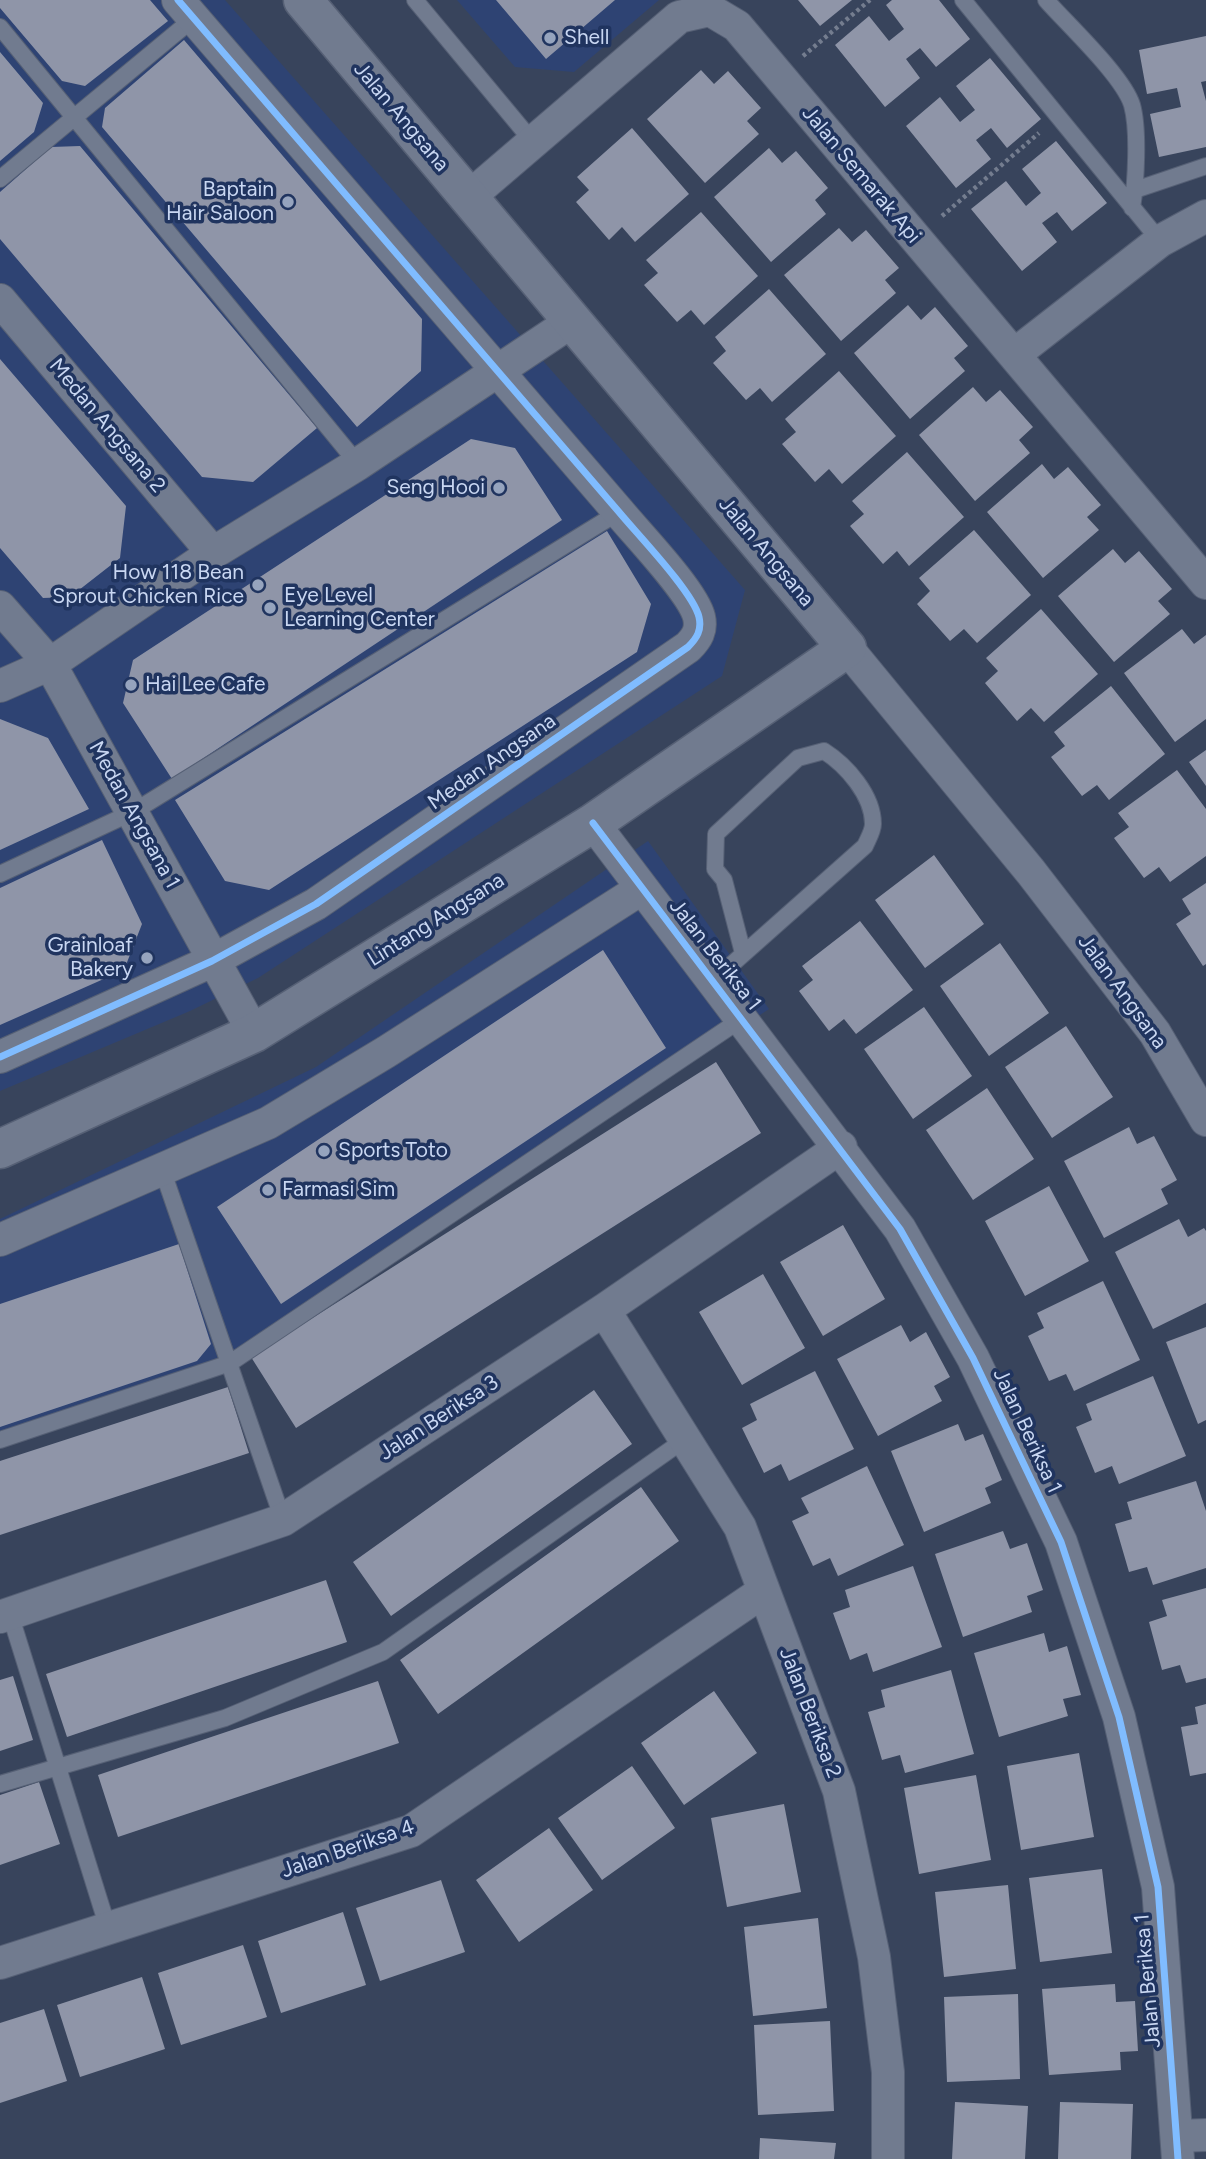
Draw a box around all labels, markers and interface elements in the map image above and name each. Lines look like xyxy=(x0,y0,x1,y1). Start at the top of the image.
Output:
place label: Shell xyxy=(564,25,609,51)
marker: Shell xyxy=(542,30,558,46)
street label: Jalan Angsana xyxy=(348,57,454,177)
street label: Jalan Semarak Api xyxy=(796,101,926,249)
place label: Baptain Hair Saloon xyxy=(166,177,274,227)
marker: Baptain Hair Saloon xyxy=(280,194,296,210)
street label: Medan Angsana 2 xyxy=(44,354,170,498)
place label: Seng Hooi xyxy=(386,475,485,501)
marker: Seng Hooi xyxy=(491,480,507,496)
street label: Jalan Angsana xyxy=(713,492,819,612)
place label: How 118 Bean Sprout Chicken Rice xyxy=(52,560,244,610)
marker: How 118 Bean Sprout Chicken Rice xyxy=(250,577,266,593)
place label: Eye Level Learning Center xyxy=(284,583,435,633)
marker: Eye Level Learning Center xyxy=(262,600,278,616)
place label: Hai Lee Cafe xyxy=(145,672,266,698)
marker: Hai Lee Cafe xyxy=(123,677,139,693)
street label: Medan Angsana xyxy=(423,709,561,815)
street label: Medan Angsana 1 xyxy=(83,737,185,893)
street label: Lintang Angsana xyxy=(363,868,509,972)
street label: Jalan Beriksa 1 xyxy=(664,894,766,1016)
street label: Jalan Angsana xyxy=(1072,930,1172,1054)
place label: Grainloaf Bakery xyxy=(47,933,133,983)
marker: Grainloaf Bakery xyxy=(139,950,155,966)
place label: Sports Toto xyxy=(338,1138,448,1164)
marker: Sports Toto xyxy=(316,1143,332,1159)
place label: Farmasi Sim xyxy=(282,1177,395,1203)
marker: Farmasi Sim xyxy=(260,1182,276,1198)
street label: Jalan Beriksa 1 xyxy=(987,1365,1067,1497)
street label: Jalan Beriksa 3 xyxy=(375,1370,503,1466)
street label: Jalan Beriksa 2 xyxy=(774,1644,846,1782)
street label: Jalan Beriksa 4 xyxy=(278,1814,418,1884)
street label: Jalan Beriksa 1 xyxy=(1130,1913,1166,2049)

